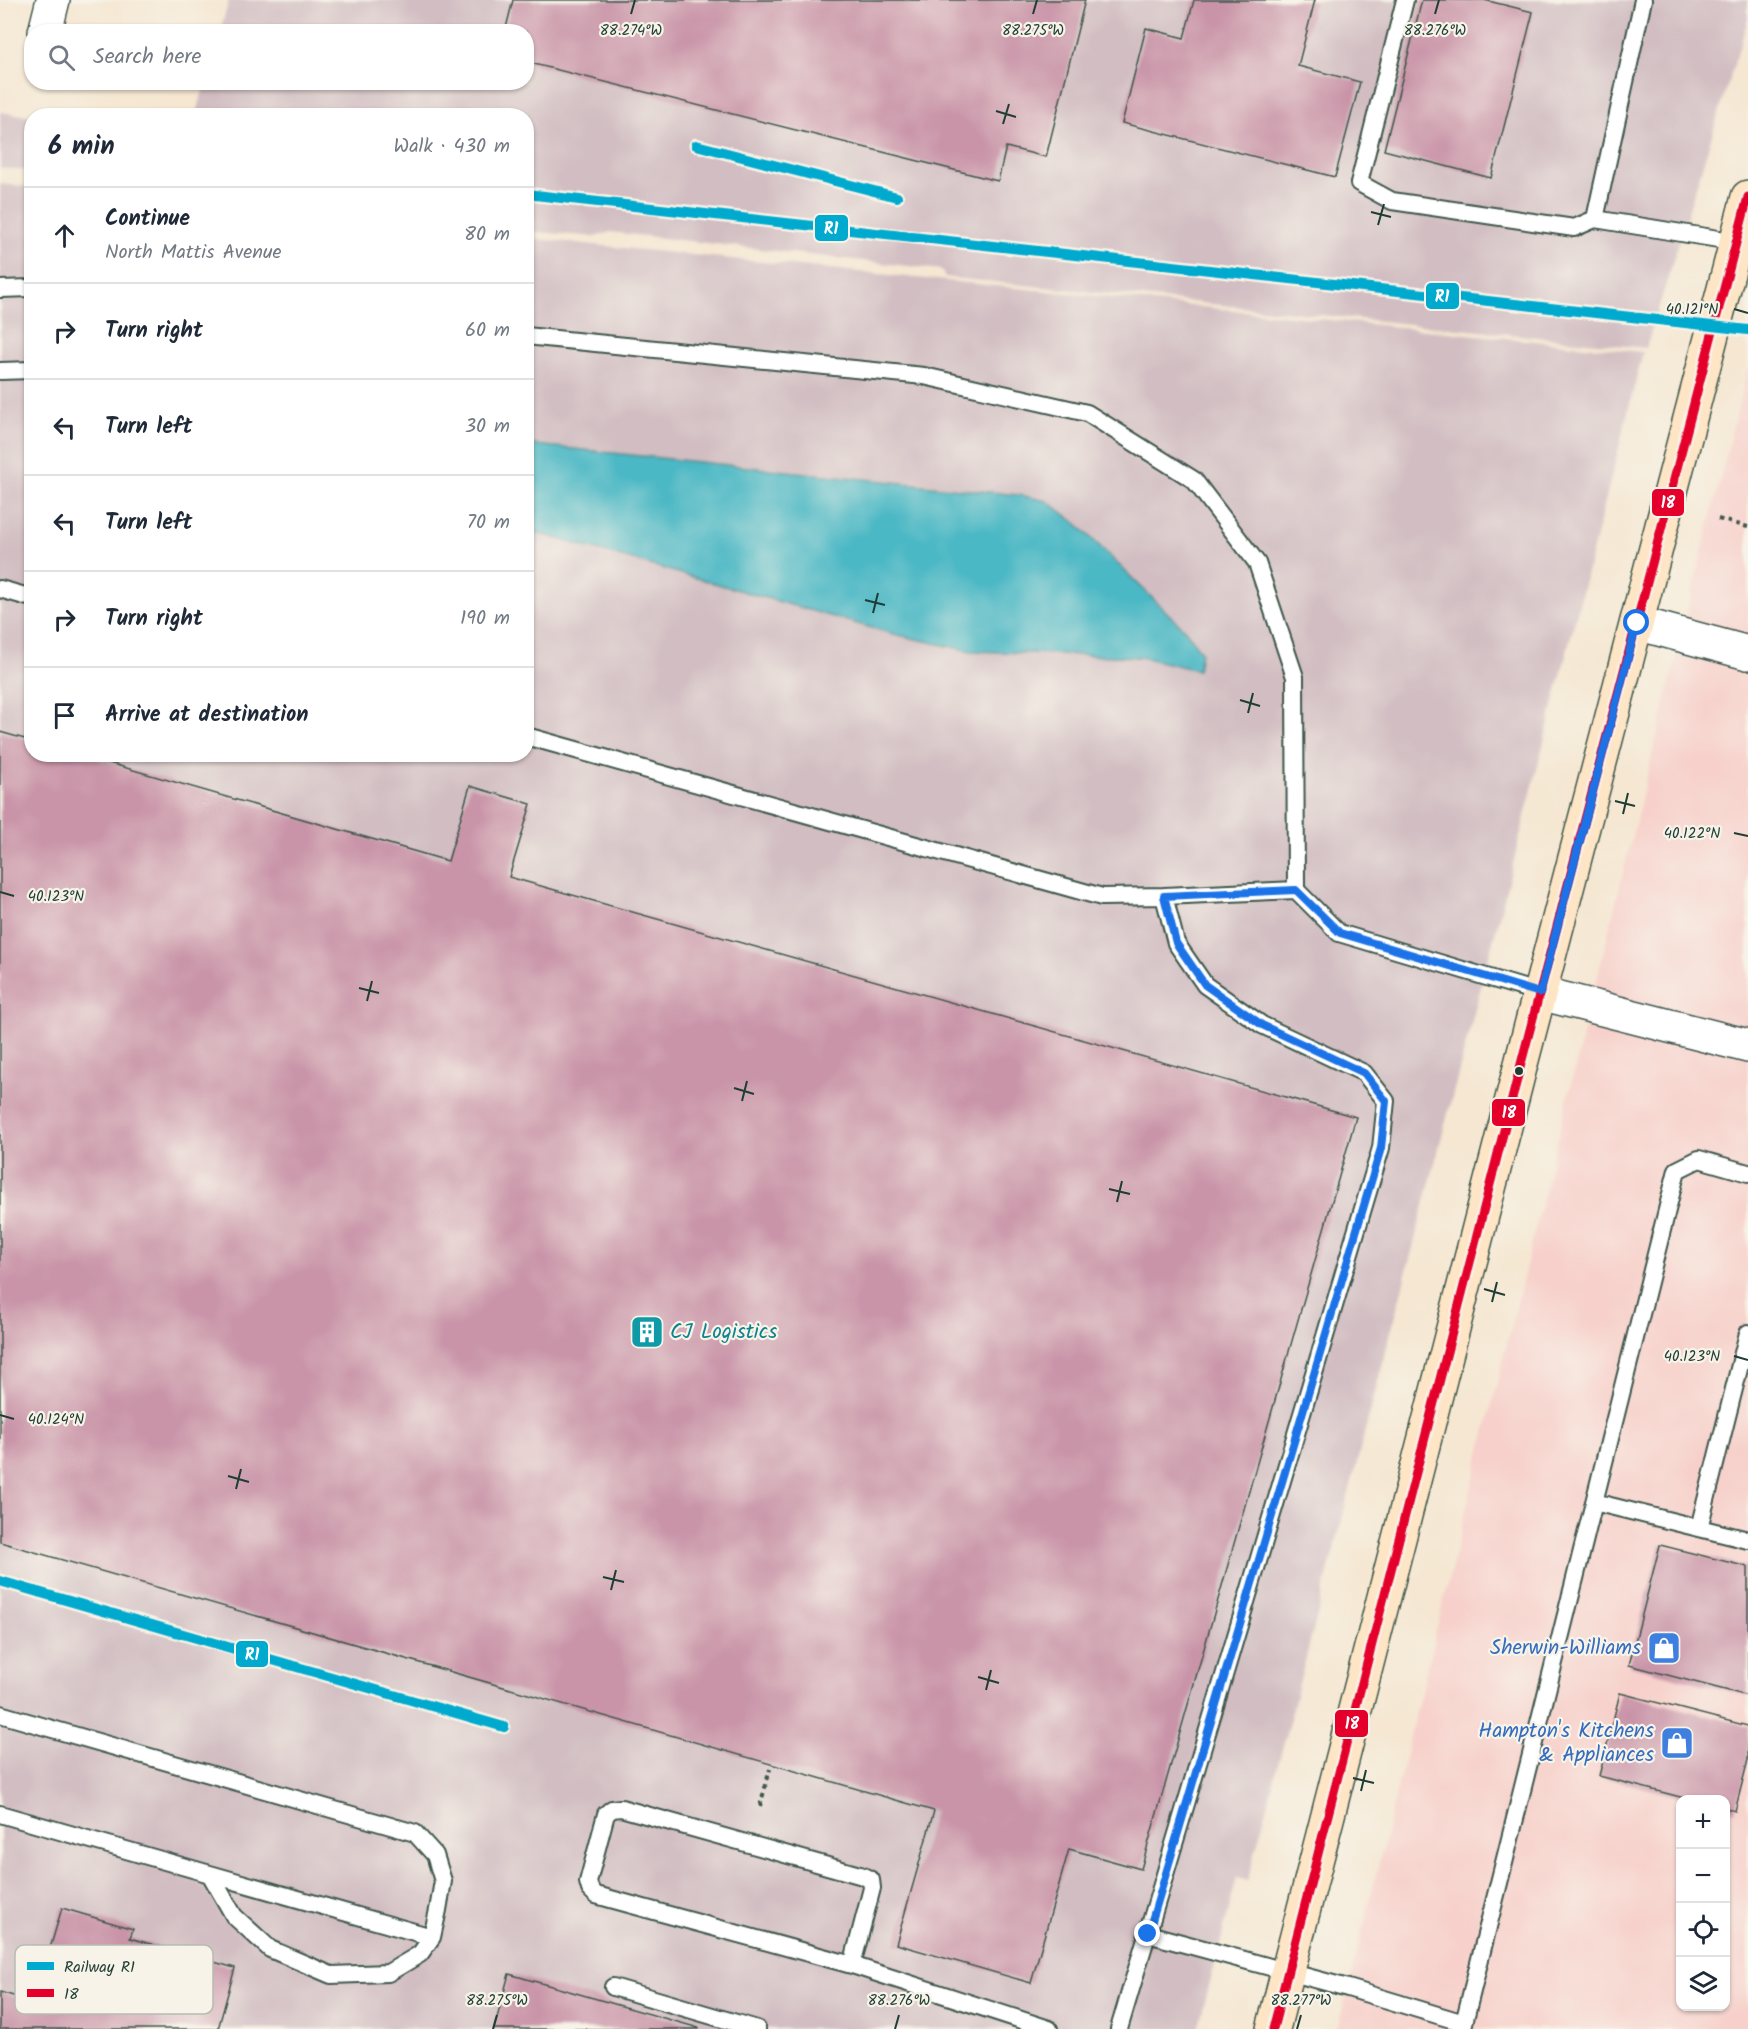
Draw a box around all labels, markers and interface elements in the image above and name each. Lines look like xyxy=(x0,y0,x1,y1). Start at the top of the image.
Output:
text: 88.274°W xyxy=(600,19,662,43)
text: 88.275°W xyxy=(1002,19,1064,43)
text: 88.276°W xyxy=(1404,19,1466,43)
search box xyxy=(24,24,534,90)
text: Search here xyxy=(93,40,201,75)
icon: search xyxy=(45,41,78,74)
text: 6 min xyxy=(48,126,115,168)
text: Walk · 430 m xyxy=(394,131,510,163)
text: Continue xyxy=(105,202,190,237)
line badge: R1 xyxy=(814,214,849,242)
text: R1 xyxy=(824,217,838,242)
icon: ahead xyxy=(48,219,81,252)
text: 80 m xyxy=(464,219,510,251)
text: North Mattis Avenue xyxy=(105,237,282,269)
line badge: R1 xyxy=(1425,282,1460,310)
text: R1 xyxy=(1435,285,1449,310)
text: 40.121°N xyxy=(1666,298,1718,322)
text: Turn right xyxy=(105,314,203,349)
icon: right xyxy=(48,315,81,348)
text: 60 m xyxy=(465,315,510,347)
text: Turn left xyxy=(105,410,192,445)
icon: left xyxy=(48,411,81,444)
text: 30 m xyxy=(465,411,510,443)
line badge: 18 xyxy=(1651,488,1685,517)
text: 18 xyxy=(1661,491,1676,516)
text: Turn left xyxy=(105,506,192,541)
icon: left xyxy=(48,507,81,540)
text: 70 m xyxy=(467,507,510,539)
text: Turn right xyxy=(105,602,203,637)
icon: right xyxy=(48,603,81,636)
text: 190 m xyxy=(460,603,510,635)
route start xyxy=(1623,609,1649,635)
text: Arrive at destination xyxy=(105,698,308,733)
icon: arrive xyxy=(48,699,81,732)
text: 40.122°N xyxy=(1664,822,1720,846)
text: 40.123°N xyxy=(28,885,84,909)
unlabelled marker xyxy=(1513,1065,1525,1077)
line badge: 18 xyxy=(1491,1098,1526,1127)
text: 18 xyxy=(1502,1101,1517,1126)
building icon: CJ Logistics xyxy=(629,1314,665,1350)
place label: CJ Logistics xyxy=(670,1316,777,1349)
text: 40.123°N xyxy=(1664,1345,1720,1369)
text: 40.124°N xyxy=(28,1408,84,1432)
shop icon: Sherwin-Williams xyxy=(1646,1630,1682,1666)
place label: Sherwin-Williams xyxy=(1490,1632,1641,1665)
line badge: R1 xyxy=(235,1640,269,1668)
text: R1 xyxy=(245,1643,259,1668)
line badge: 18 xyxy=(1334,1709,1369,1738)
text: 18 xyxy=(1345,1712,1360,1737)
place label: Hampton's Kitchens & Appliances xyxy=(1478,1715,1654,1772)
shop icon: Hampton's Kitchens & Appliances xyxy=(1659,1725,1695,1761)
map controls xyxy=(1676,1795,1730,2011)
button: + xyxy=(1676,1795,1730,1849)
button: − xyxy=(1676,1849,1730,1903)
button: locate xyxy=(1676,1903,1730,1957)
route end xyxy=(1134,1920,1160,1946)
legend xyxy=(15,1945,213,2014)
text: Railway R1 xyxy=(64,1955,135,1980)
button: layers xyxy=(1676,1957,1730,2011)
text: 18 xyxy=(64,1982,79,2007)
text: 88.275°W xyxy=(466,1989,528,2013)
text: 88.276°W xyxy=(868,1989,930,2013)
text: 88.277°W xyxy=(1271,1989,1332,2013)

